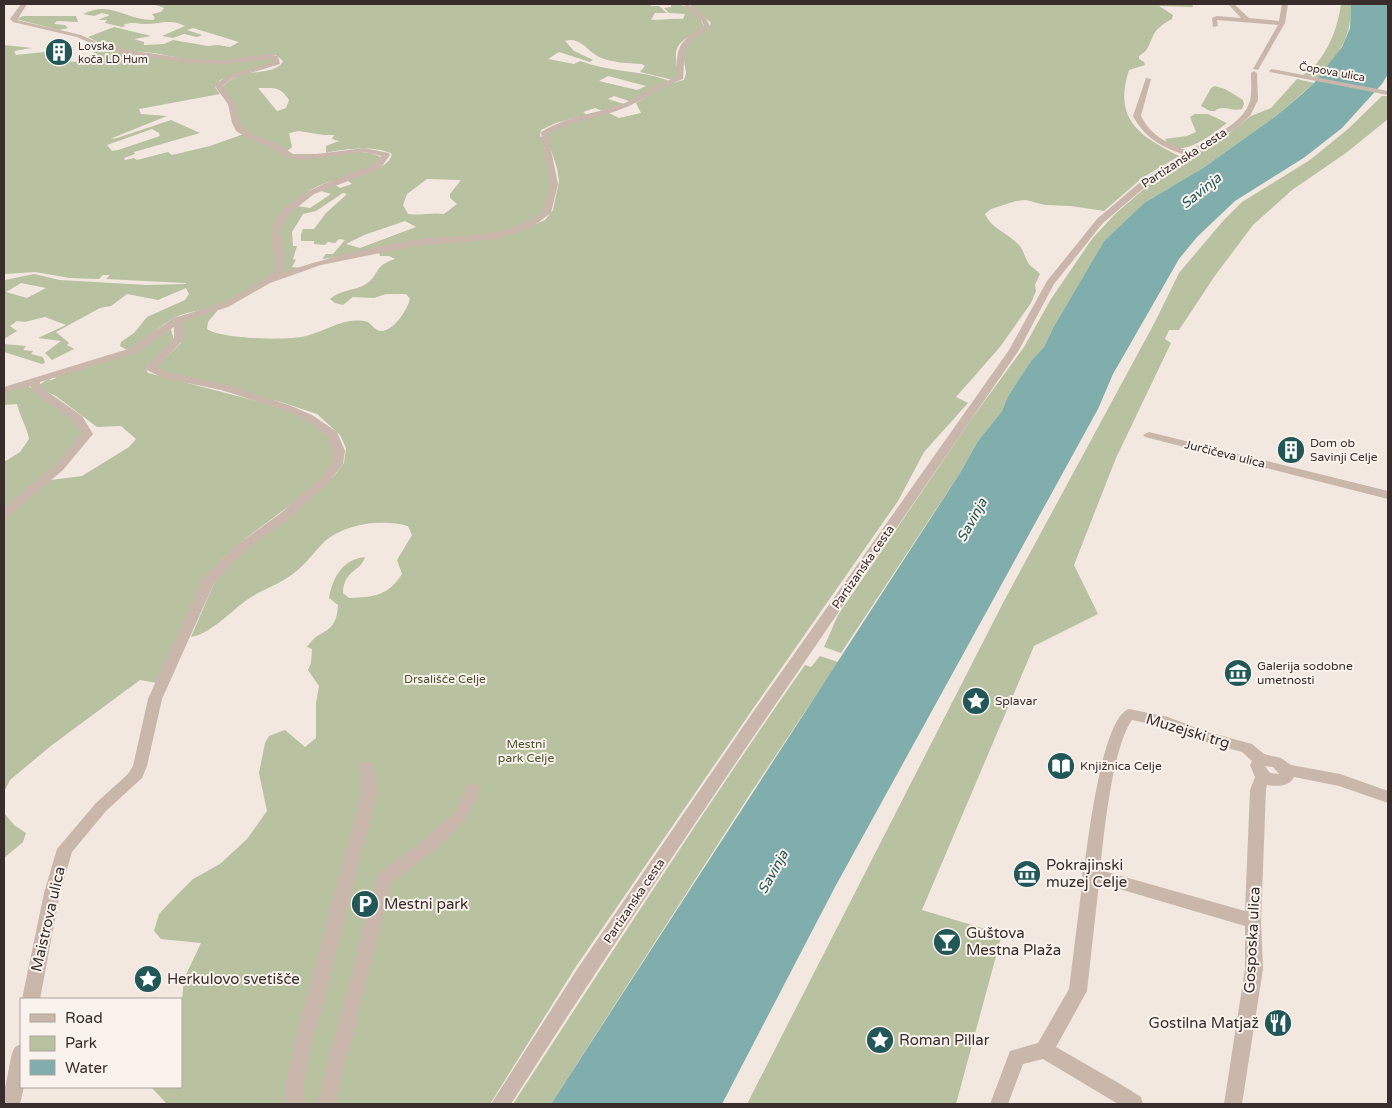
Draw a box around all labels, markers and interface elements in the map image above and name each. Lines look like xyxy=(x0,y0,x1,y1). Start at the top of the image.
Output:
building icon: Lovska koča LD Hum xyxy=(44,37,74,67)
place label: Lovska koča LD Hum xyxy=(78,40,148,66)
street label: Čopova ulica xyxy=(1298,59,1366,84)
street label: Partizanska cesta xyxy=(1139,125,1229,191)
water label: Savinja xyxy=(1177,169,1226,212)
building icon: Dom ob Savinji Celje xyxy=(1276,435,1306,465)
place label: Dom ob Savinji Celje xyxy=(1310,436,1378,464)
street label: Jurčičeva ulica xyxy=(1183,437,1267,471)
water label: Savinja xyxy=(953,494,991,545)
street label: Partizanska cesta xyxy=(829,522,897,612)
museum icon: Galerija sodobne umetnosti xyxy=(1223,658,1253,688)
place label: Galerija sodobne umetnosti xyxy=(1257,659,1353,687)
park label: Drsališče Celje xyxy=(404,672,486,686)
place icon: Splavar xyxy=(961,686,991,716)
place label: Splavar xyxy=(995,694,1038,708)
street label: Muzejski trg xyxy=(1144,710,1232,752)
park label: Mestni park Celje xyxy=(498,737,554,765)
library icon: Knjižnica Celje xyxy=(1046,751,1076,781)
place label: Knjižnica Celje xyxy=(1080,759,1162,773)
water label: Savinja xyxy=(754,846,792,897)
street label: Partizanska cesta xyxy=(601,856,667,946)
place label: Pokrajinski muzej Celje xyxy=(1046,856,1127,891)
museum icon: Pokrajinski muzej Celje xyxy=(1012,859,1042,889)
street label: Maistrova ulica xyxy=(27,865,69,973)
street label: Gosposka ulica xyxy=(1240,886,1264,994)
parking icon: Mestni park xyxy=(350,889,380,919)
place label: Mestni park xyxy=(384,895,468,913)
place label: Guštova Mestna Plaža xyxy=(966,924,1061,959)
bar icon: Guštova Mestna Plaža xyxy=(932,927,962,957)
place icon: Herkulovo svetišče xyxy=(133,964,163,994)
place label: Herkulovo svetišče xyxy=(167,970,300,988)
legend xyxy=(20,998,182,1088)
restaurant icon: Gostilna Matjaž xyxy=(1263,1008,1293,1038)
text: Road xyxy=(65,1009,103,1027)
place label: Gostilna Matjaž xyxy=(1149,1014,1259,1032)
place icon: Roman Pillar xyxy=(865,1025,895,1055)
place label: Roman Pillar xyxy=(899,1031,990,1049)
text: Park xyxy=(65,1034,97,1052)
text: Water xyxy=(65,1059,108,1077)

